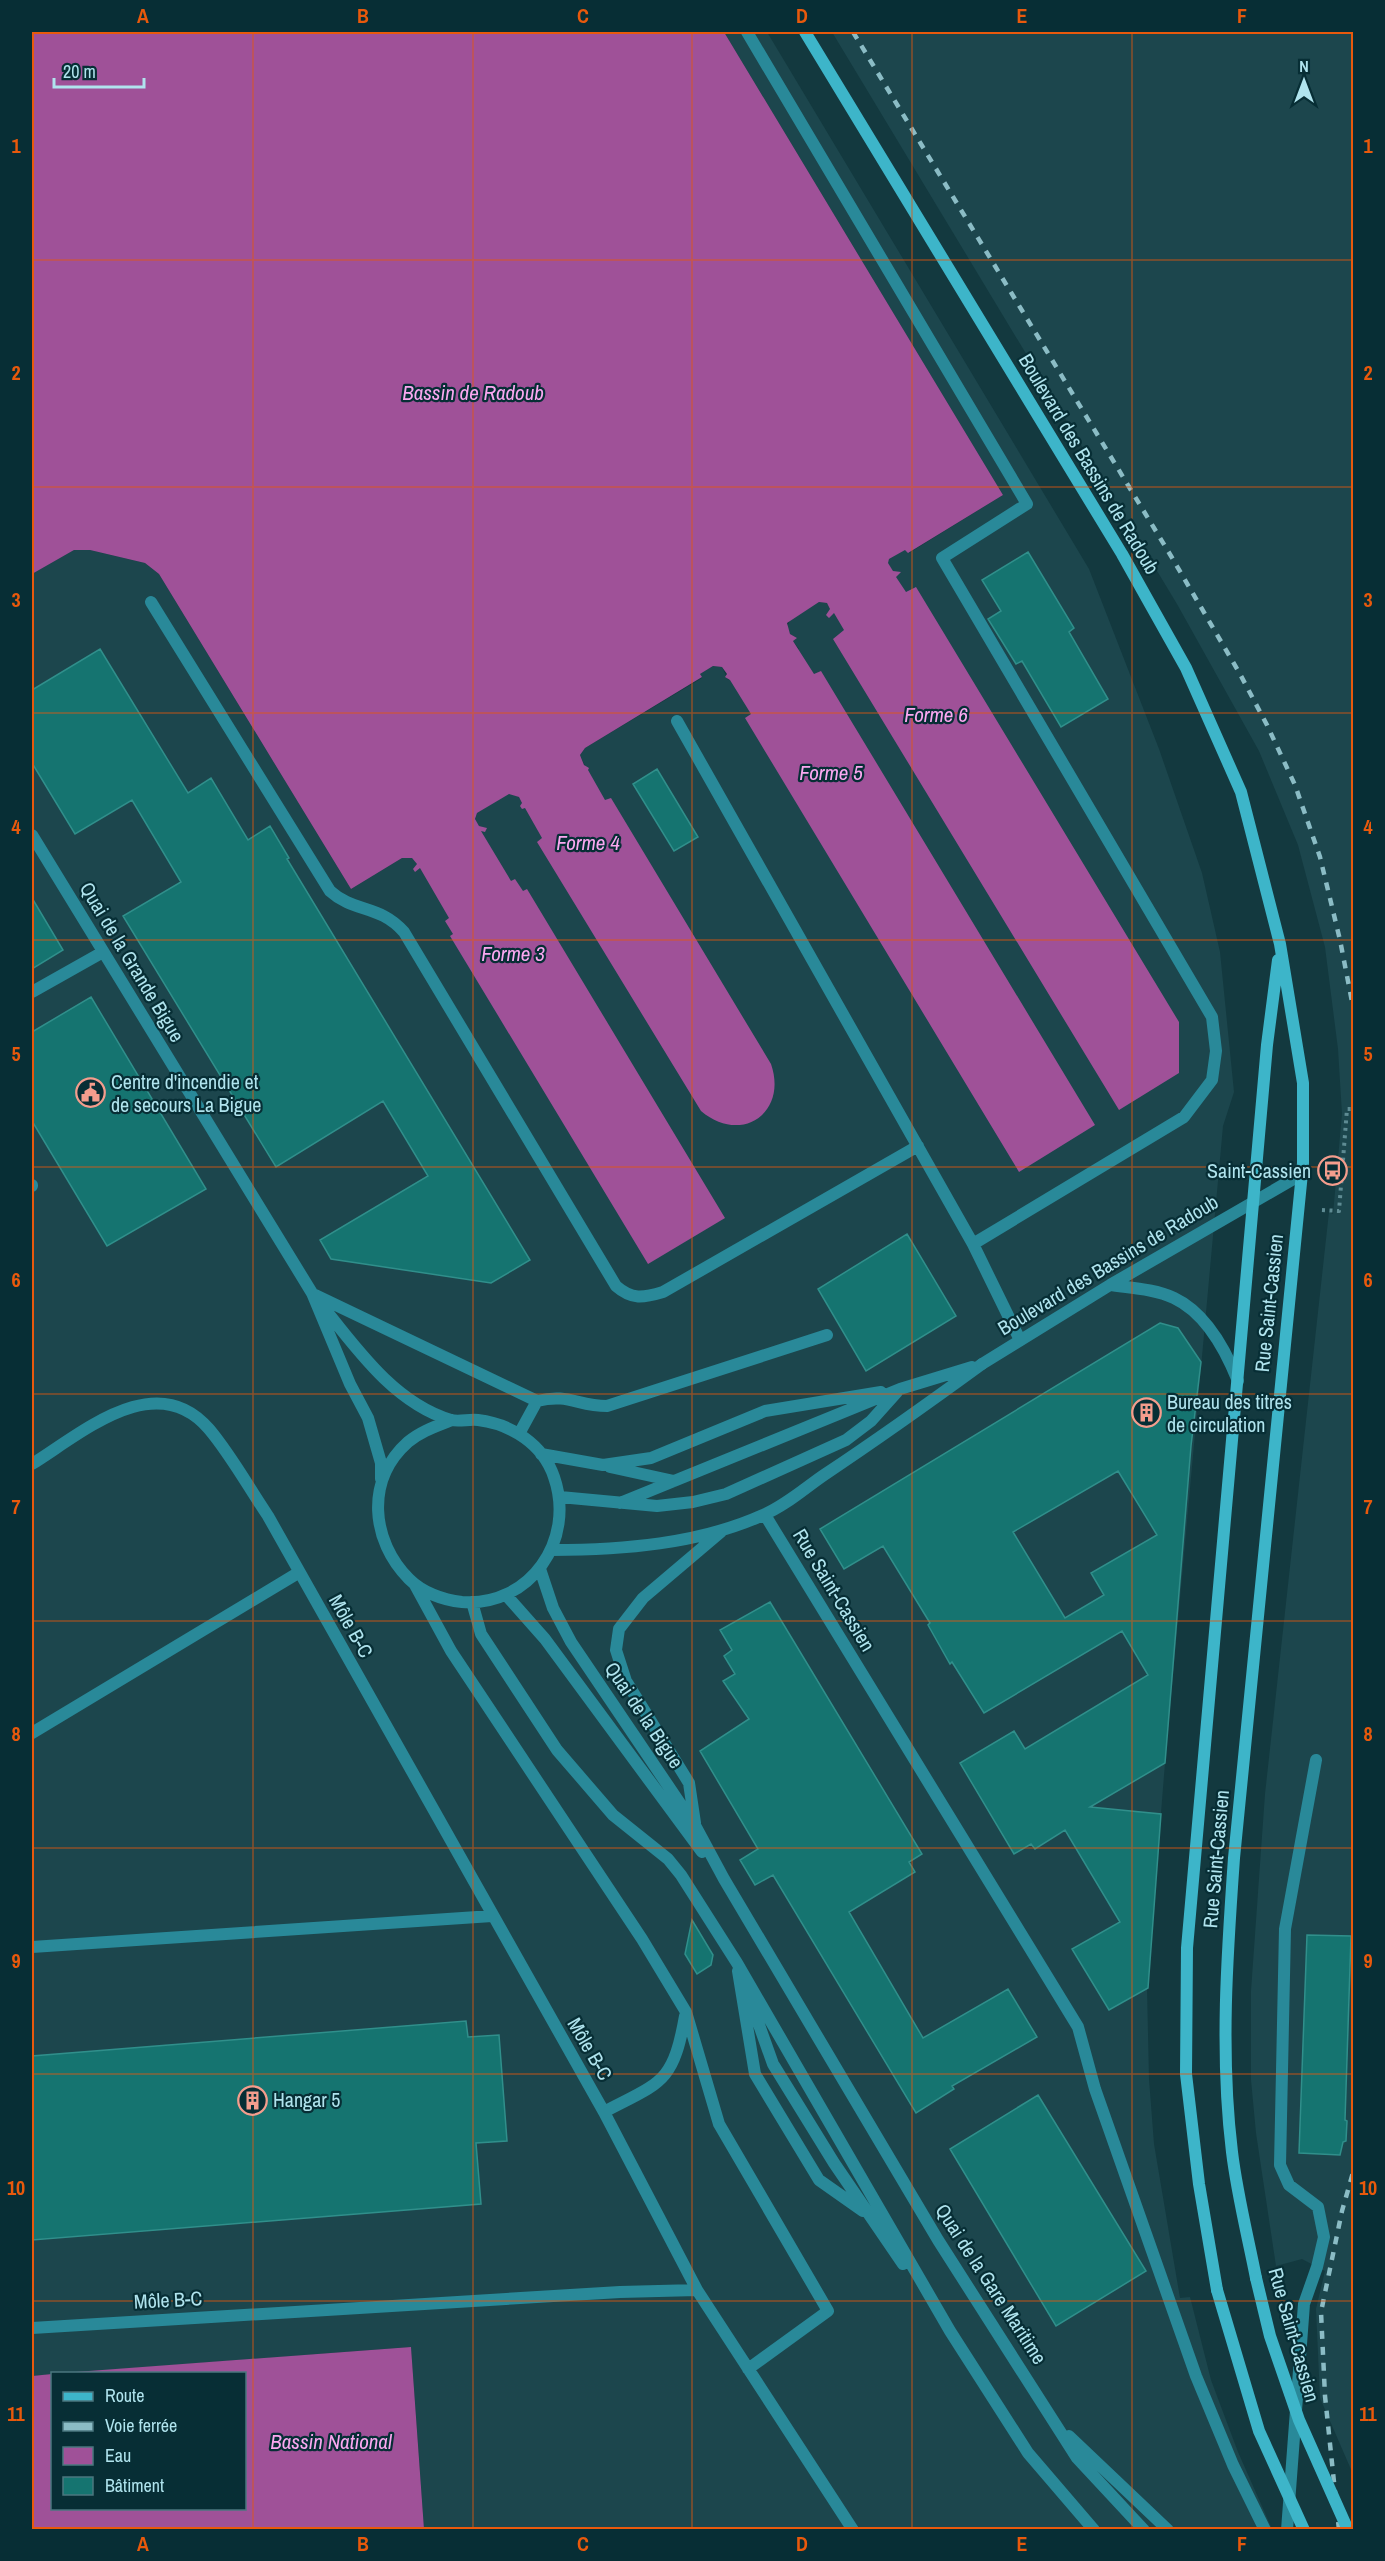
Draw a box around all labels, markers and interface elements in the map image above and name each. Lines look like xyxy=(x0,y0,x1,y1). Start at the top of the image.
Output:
text: A xyxy=(137,2,149,29)
text: B xyxy=(357,2,369,29)
text: C xyxy=(577,2,589,29)
text: D xyxy=(796,2,808,29)
text: E xyxy=(1017,2,1028,29)
text: F xyxy=(1237,2,1247,29)
scale bar xyxy=(54,51,144,89)
north arrow xyxy=(1274,51,1334,111)
text: N xyxy=(1299,55,1309,77)
text: 20 m xyxy=(63,59,96,84)
text: 1 xyxy=(11,132,21,159)
text: 1 xyxy=(1363,132,1373,159)
street label: Boulevard des Bassins de Radoub xyxy=(1013,349,1166,579)
text: 2 xyxy=(11,359,21,386)
text: 2 xyxy=(1363,359,1373,386)
water label: Bassin de Radoub xyxy=(402,378,544,407)
text: 3 xyxy=(11,586,21,613)
text: 3 xyxy=(1363,586,1373,613)
water label: Forme 6 xyxy=(904,700,968,729)
water label: Forme 5 xyxy=(799,758,863,787)
text: 4 xyxy=(11,813,21,840)
text: 4 xyxy=(1363,813,1373,840)
water label: Forme 4 xyxy=(556,828,620,857)
street label: Quai de la Grande Bigue xyxy=(74,877,191,1047)
water label: Forme 3 xyxy=(481,939,545,968)
text: 5 xyxy=(11,1040,21,1067)
text: 5 xyxy=(1363,1040,1373,1067)
place label: Centre d'incendie et de secours La Bigue xyxy=(111,1068,261,1118)
public building icon: Centre d'incendie et de secours La Bigue xyxy=(74,1077,106,1109)
bus stop icon: Saint-Cassien xyxy=(1316,1155,1348,1187)
place label: Saint-Cassien xyxy=(1207,1157,1311,1184)
street label: Boulevard des Bassins de Radoub xyxy=(993,1188,1223,1341)
street label: Rue Saint-Cassien xyxy=(1248,1233,1289,1373)
text: 6 xyxy=(11,1266,21,1293)
text: 6 xyxy=(1363,1266,1373,1293)
place label: Bureau des titres de circulation xyxy=(1167,1388,1292,1438)
building icon: Bureau des titres de circulation xyxy=(1130,1397,1162,1429)
text: 7 xyxy=(11,1493,21,1520)
text: 7 xyxy=(1363,1493,1373,1520)
street label: Rue Saint-Cassien xyxy=(787,1523,882,1656)
street label: Môle B-C xyxy=(323,1589,380,1662)
street label: Quai de la Bigue xyxy=(599,1656,690,1773)
text: 8 xyxy=(11,1720,21,1747)
text: 8 xyxy=(1363,1720,1373,1747)
street label: Rue Saint-Cassien xyxy=(1196,1789,1235,1929)
text: 9 xyxy=(11,1947,21,1974)
text: 9 xyxy=(1363,1947,1373,1974)
street label: Môle B-C xyxy=(562,2012,619,2085)
building icon: Hangar 5 xyxy=(236,2084,268,2116)
place label: Hangar 5 xyxy=(273,2086,340,2113)
text: 10 xyxy=(7,2174,25,2201)
text: 10 xyxy=(1359,2174,1377,2201)
street label: Quai de la Gare Maritime xyxy=(929,2198,1053,2369)
street label: Rue Saint-Cassien xyxy=(1262,2265,1327,2405)
street label: Môle B-C xyxy=(133,2284,203,2315)
legend xyxy=(51,2372,246,2510)
text: Route xyxy=(105,2383,144,2408)
text: 11 xyxy=(7,2400,26,2427)
text: 11 xyxy=(1359,2400,1378,2427)
text: Voie ferrée xyxy=(105,2413,177,2438)
water label: Bassin National xyxy=(270,2427,393,2456)
text: Eau xyxy=(105,2443,131,2468)
text: Bâtiment xyxy=(105,2473,164,2498)
text: A xyxy=(137,2530,149,2557)
text: B xyxy=(357,2530,369,2557)
text: C xyxy=(577,2530,589,2557)
text: D xyxy=(796,2530,808,2557)
text: E xyxy=(1017,2530,1028,2557)
text: F xyxy=(1237,2530,1247,2557)

